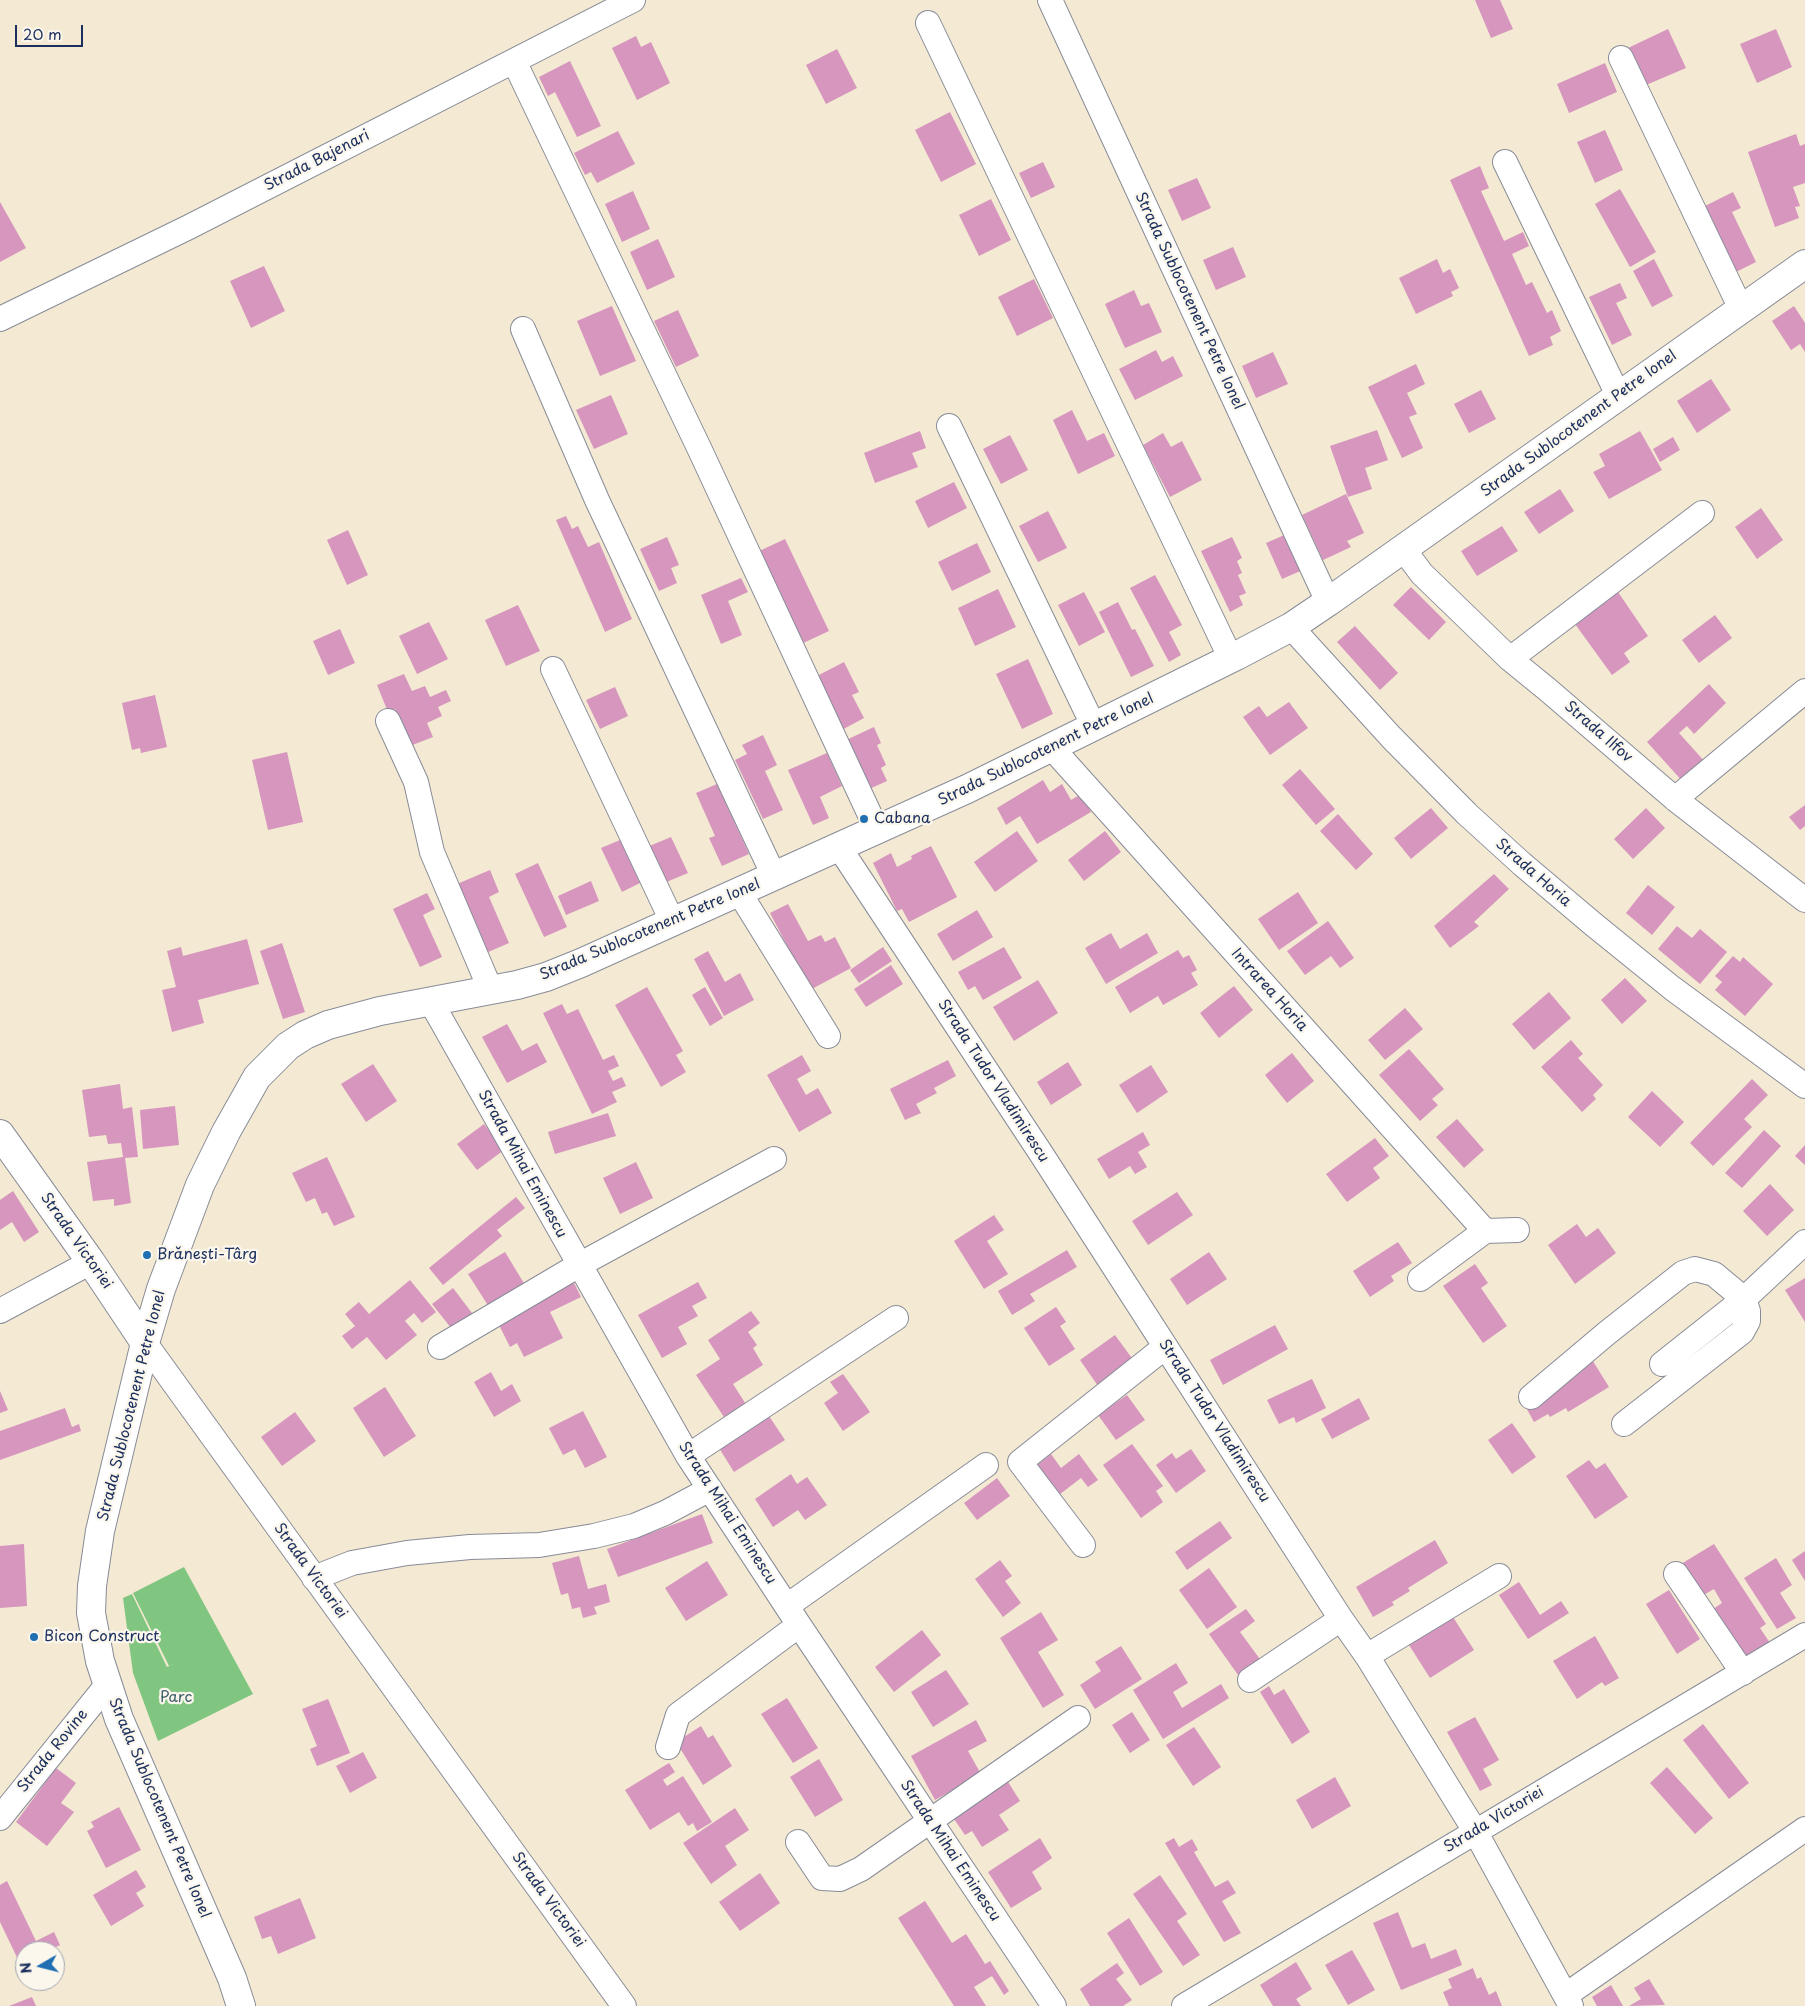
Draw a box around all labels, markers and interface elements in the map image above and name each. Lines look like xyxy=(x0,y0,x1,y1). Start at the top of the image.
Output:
scale bar xyxy=(18,15,85,47)
text: 20 m xyxy=(23,22,62,45)
street label: Strada Bajenari xyxy=(261,127,373,195)
street label: Strada Sublocotenent Petre Ionel xyxy=(1131,189,1247,413)
street label: Strada Sublocotenent Petre Ionel xyxy=(1478,347,1680,501)
street label: Strada Sublocotenent Petre Ionel xyxy=(935,690,1157,810)
street label: Strada Ilfov xyxy=(1560,698,1636,766)
place label: Cabana xyxy=(874,810,930,828)
marker: Cabana xyxy=(858,813,870,825)
street label: Strada Horia xyxy=(1491,835,1575,911)
street label: Strada Sublocotenent Petre Ionel xyxy=(537,875,763,985)
street label: Intrarea Horia xyxy=(1227,945,1311,1035)
street label: Strada Tudor Vladimirescu xyxy=(933,996,1053,1166)
street label: Strada Mihai Eminescu xyxy=(474,1087,570,1241)
street label: Strada Victoriei xyxy=(36,1189,116,1293)
place label: Brănești-Târg xyxy=(157,1246,257,1264)
marker: Brănești-Târg xyxy=(141,1249,153,1261)
street label: Strada Sublocotenent Petre Ionel xyxy=(95,1289,169,1523)
street label: Strada Tudor Vladimirescu xyxy=(1154,1336,1274,1506)
street label: Strada Mihai Eminescu xyxy=(674,1438,780,1588)
street label: Strada Victoriei xyxy=(269,1520,351,1622)
place label: Bicon Construct xyxy=(44,1628,159,1646)
marker: Bicon Construct xyxy=(28,1631,40,1643)
park label: Parc xyxy=(160,1689,192,1707)
street label: Strada Sublocotenent Petre Ionel xyxy=(104,1695,214,1921)
street label: Strada Rovine xyxy=(14,1706,92,1796)
street label: Strada Mihai Eminescu xyxy=(896,1777,1004,1925)
street label: Strada Victoriei xyxy=(1441,1783,1547,1857)
street label: Strada Victoriei xyxy=(507,1849,589,1951)
north arrow xyxy=(15,1941,65,1991)
text: N xyxy=(14,1961,37,1975)

